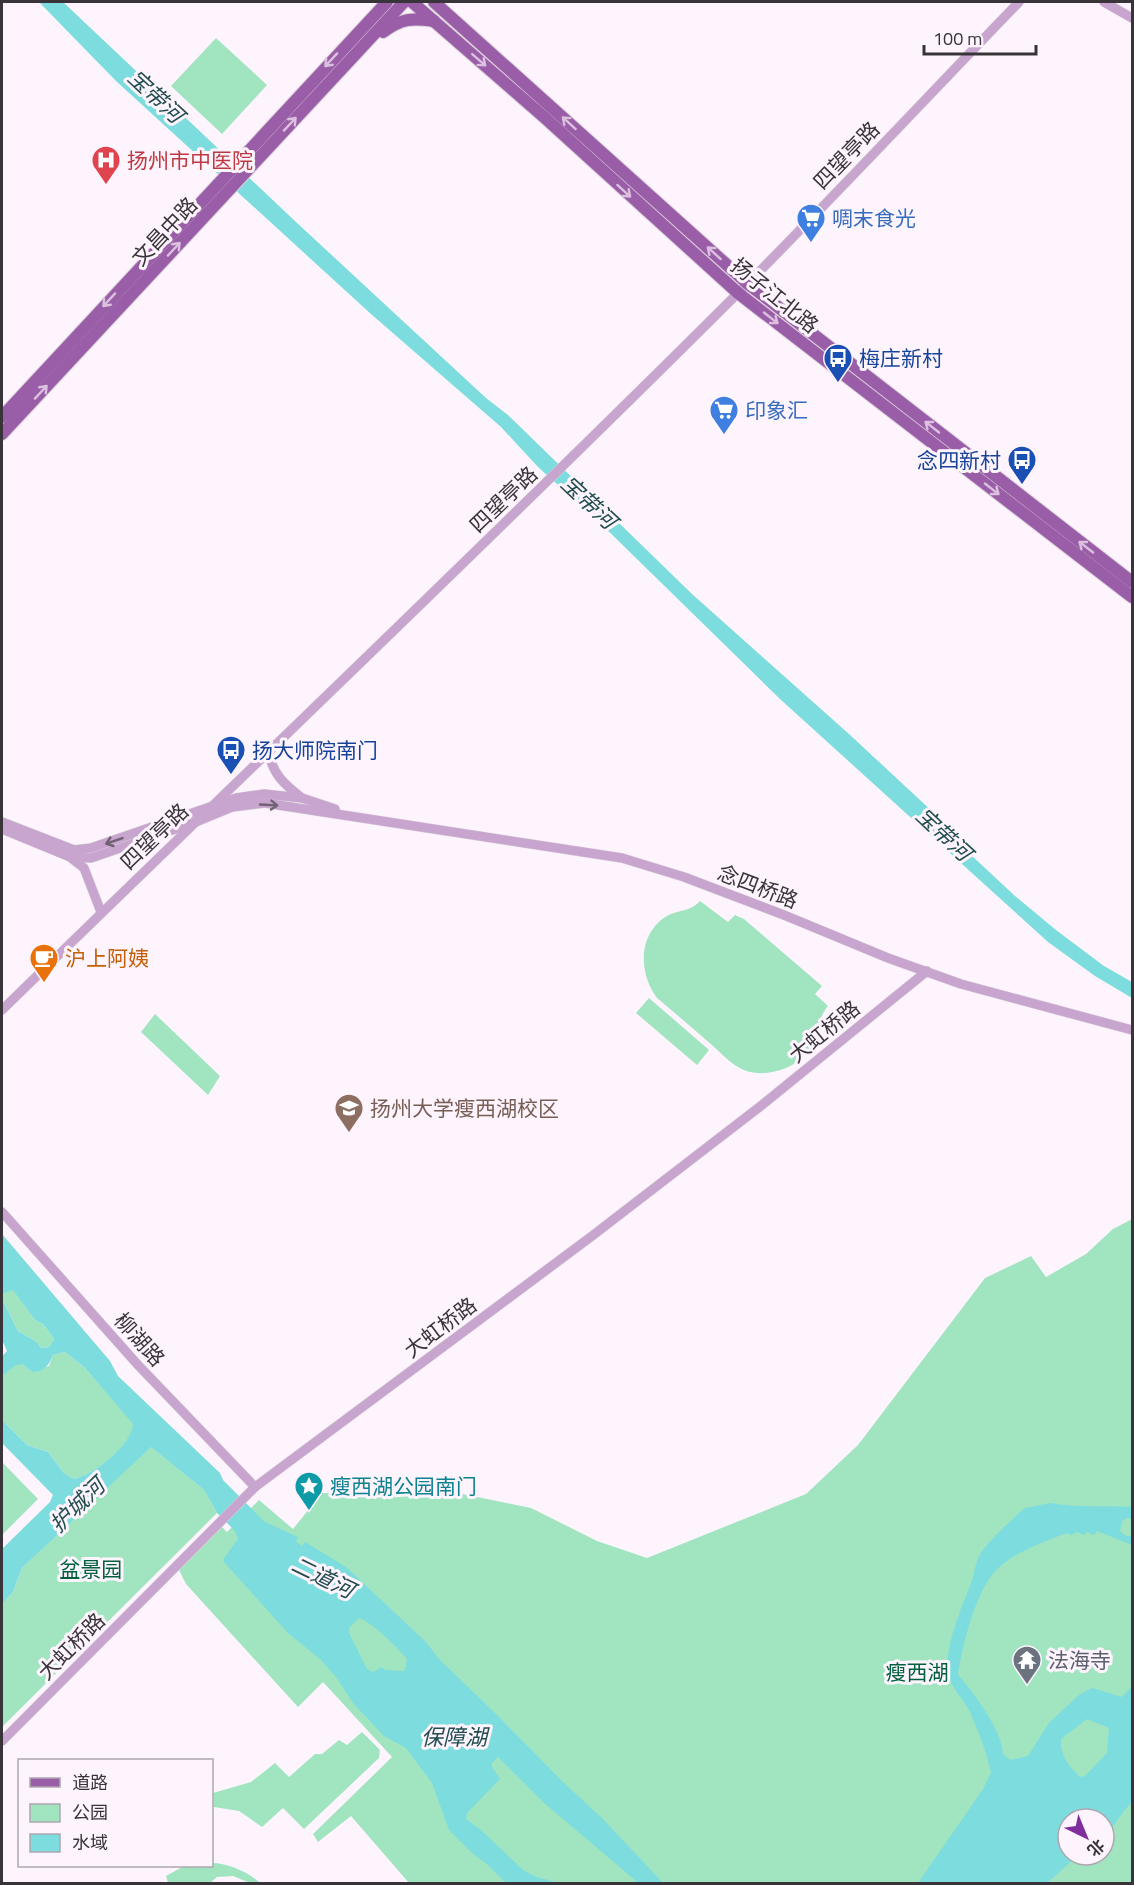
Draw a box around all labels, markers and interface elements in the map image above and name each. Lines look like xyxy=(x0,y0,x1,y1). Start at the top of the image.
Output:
scale bar xyxy=(924,18,1036,56)
text: 100 m xyxy=(933,25,982,52)
one-way arrow xyxy=(324,53,339,68)
one-way arrow xyxy=(472,53,487,67)
water label: 宝带河 xyxy=(120,61,195,134)
street label: 四望亭路 xyxy=(805,114,887,196)
one-way arrow xyxy=(562,116,577,130)
one-way arrow xyxy=(283,117,297,132)
hospital icon: 扬州市中医院 xyxy=(90,144,122,186)
place label: 扬州市中医院 xyxy=(127,144,253,176)
one-way arrow xyxy=(616,184,631,198)
street label: 文昌中路 xyxy=(124,189,204,273)
supermarket icon: 啁末食光 xyxy=(795,202,827,244)
place label: 啁末食光 xyxy=(832,202,916,234)
one-way arrow xyxy=(167,241,181,256)
one-way arrow xyxy=(707,246,722,260)
street label: 扬子江北路 xyxy=(724,250,826,340)
one-way arrow xyxy=(102,293,116,308)
one-way arrow xyxy=(763,312,779,325)
bus stop icon: 梅庄新村 xyxy=(822,342,854,384)
place label: 梅庄新村 xyxy=(859,342,943,374)
one-way arrow xyxy=(34,384,48,399)
supermarket icon: 印象汇 xyxy=(708,394,740,436)
place label: 印象汇 xyxy=(745,394,808,426)
one-way arrow xyxy=(925,420,941,433)
place label: 念四新村 xyxy=(917,444,1001,476)
bus stop icon: 念四新村 xyxy=(1006,444,1038,486)
street label: 四望亭路 xyxy=(462,458,544,540)
water label: 宝带河 xyxy=(553,467,628,540)
one-way arrow xyxy=(984,482,1000,495)
one-way arrow xyxy=(1079,540,1095,553)
bus stop icon: 扬大师院南门 xyxy=(215,734,247,776)
place label: 扬大师院南门 xyxy=(252,734,378,766)
street label: 四望亭路 xyxy=(113,795,195,877)
one-way arrow xyxy=(258,799,278,810)
water label: 宝带河 xyxy=(908,799,983,872)
one-way arrow xyxy=(105,836,124,847)
street label: 念四桥路 xyxy=(713,856,803,916)
cafe icon: 沪上阿姨 xyxy=(28,942,60,984)
place label: 沪上阿姨 xyxy=(65,942,149,974)
street label: 大虹桥路 xyxy=(781,992,867,1070)
school or university icon: 扬州大学瘦西湖校区 xyxy=(333,1092,365,1134)
place label: 扬州大学瘦西湖校区 xyxy=(370,1092,559,1124)
street label: 大虹桥路 xyxy=(397,1289,483,1365)
street label: 柳湖路 xyxy=(107,1305,173,1373)
water label: 护城河 xyxy=(41,1467,115,1540)
place icon: 瘦西湖公园南门 xyxy=(293,1470,325,1512)
place label: 瘦西湖公园南门 xyxy=(330,1470,477,1502)
water label: 二道河 xyxy=(286,1547,364,1608)
park label: 盆景园 xyxy=(60,1553,123,1585)
street label: 大虹桥路 xyxy=(30,1605,112,1687)
temple icon: 法海寺 xyxy=(1011,1644,1043,1686)
place label: 法海寺 xyxy=(1048,1644,1111,1676)
park label: 瘦西湖 xyxy=(886,1656,949,1688)
water label: 保障湖 xyxy=(421,1720,490,1754)
legend xyxy=(18,1759,213,1867)
text: 道路 xyxy=(72,1769,108,1796)
text: 公园 xyxy=(72,1799,108,1826)
north arrow xyxy=(1056,1807,1116,1867)
text: 水域 xyxy=(72,1829,108,1856)
text: 北 xyxy=(1082,1834,1110,1862)

